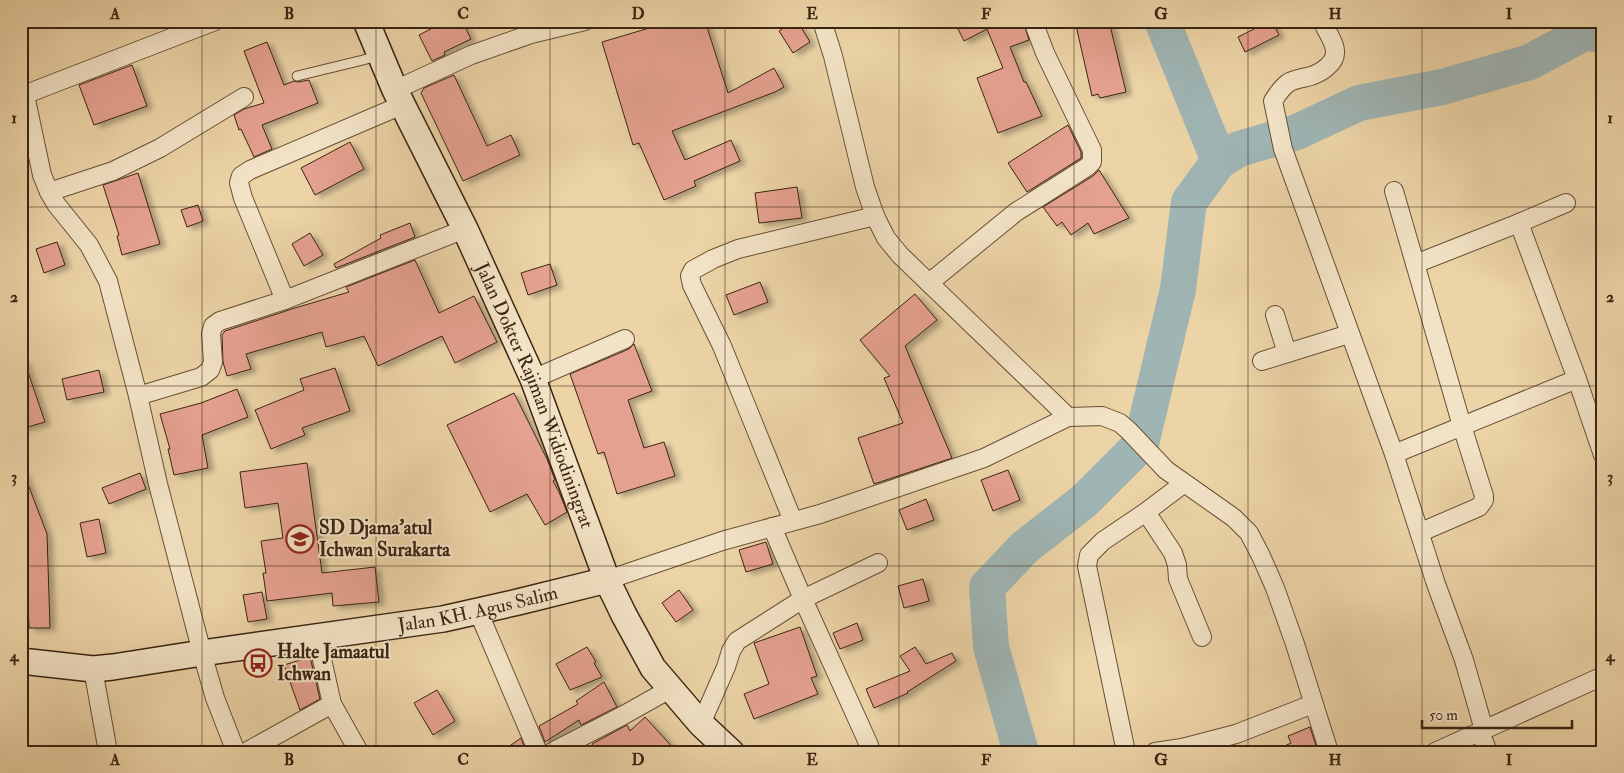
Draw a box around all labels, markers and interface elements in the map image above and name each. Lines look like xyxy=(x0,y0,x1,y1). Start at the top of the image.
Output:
text: A xyxy=(109,4,121,24)
text: B xyxy=(284,4,294,24)
text: C xyxy=(457,4,469,24)
text: D xyxy=(631,4,645,24)
text: E xyxy=(806,4,818,24)
text: F xyxy=(981,4,991,24)
text: G xyxy=(1154,4,1168,24)
text: H xyxy=(1328,4,1342,24)
text: I xyxy=(1506,4,1513,24)
text: 1 xyxy=(11,108,17,128)
text: 1 xyxy=(1607,108,1613,128)
street label: Jalan Dokter Rajiman Widiodiningrat xyxy=(469,258,599,532)
text: 2 xyxy=(10,287,18,307)
text: 2 xyxy=(1606,287,1614,307)
text: 3 xyxy=(11,467,17,487)
text: 3 xyxy=(1607,467,1613,487)
place label: SD Djama'atul Ichwan Surakarta xyxy=(319,516,451,562)
school or university icon: SD Djama'atul Ichwan Surakarta xyxy=(285,524,315,554)
street label: Jalan KH. Agus Salim xyxy=(395,581,561,637)
place label: Halte Jamaatul Ichwan xyxy=(277,640,390,686)
text: 4 xyxy=(9,646,20,666)
text: 4 xyxy=(1605,646,1616,666)
bus stop icon: Halte Jamaatul Ichwan xyxy=(243,648,273,678)
scale bar xyxy=(1422,698,1572,730)
text: 50 m xyxy=(1429,706,1458,725)
text: A xyxy=(109,750,121,770)
text: B xyxy=(284,750,294,770)
text: C xyxy=(457,750,469,770)
text: D xyxy=(631,750,645,770)
text: E xyxy=(806,750,818,770)
text: F xyxy=(981,750,991,770)
text: G xyxy=(1154,750,1168,770)
text: H xyxy=(1328,750,1342,770)
text: I xyxy=(1506,750,1513,770)

